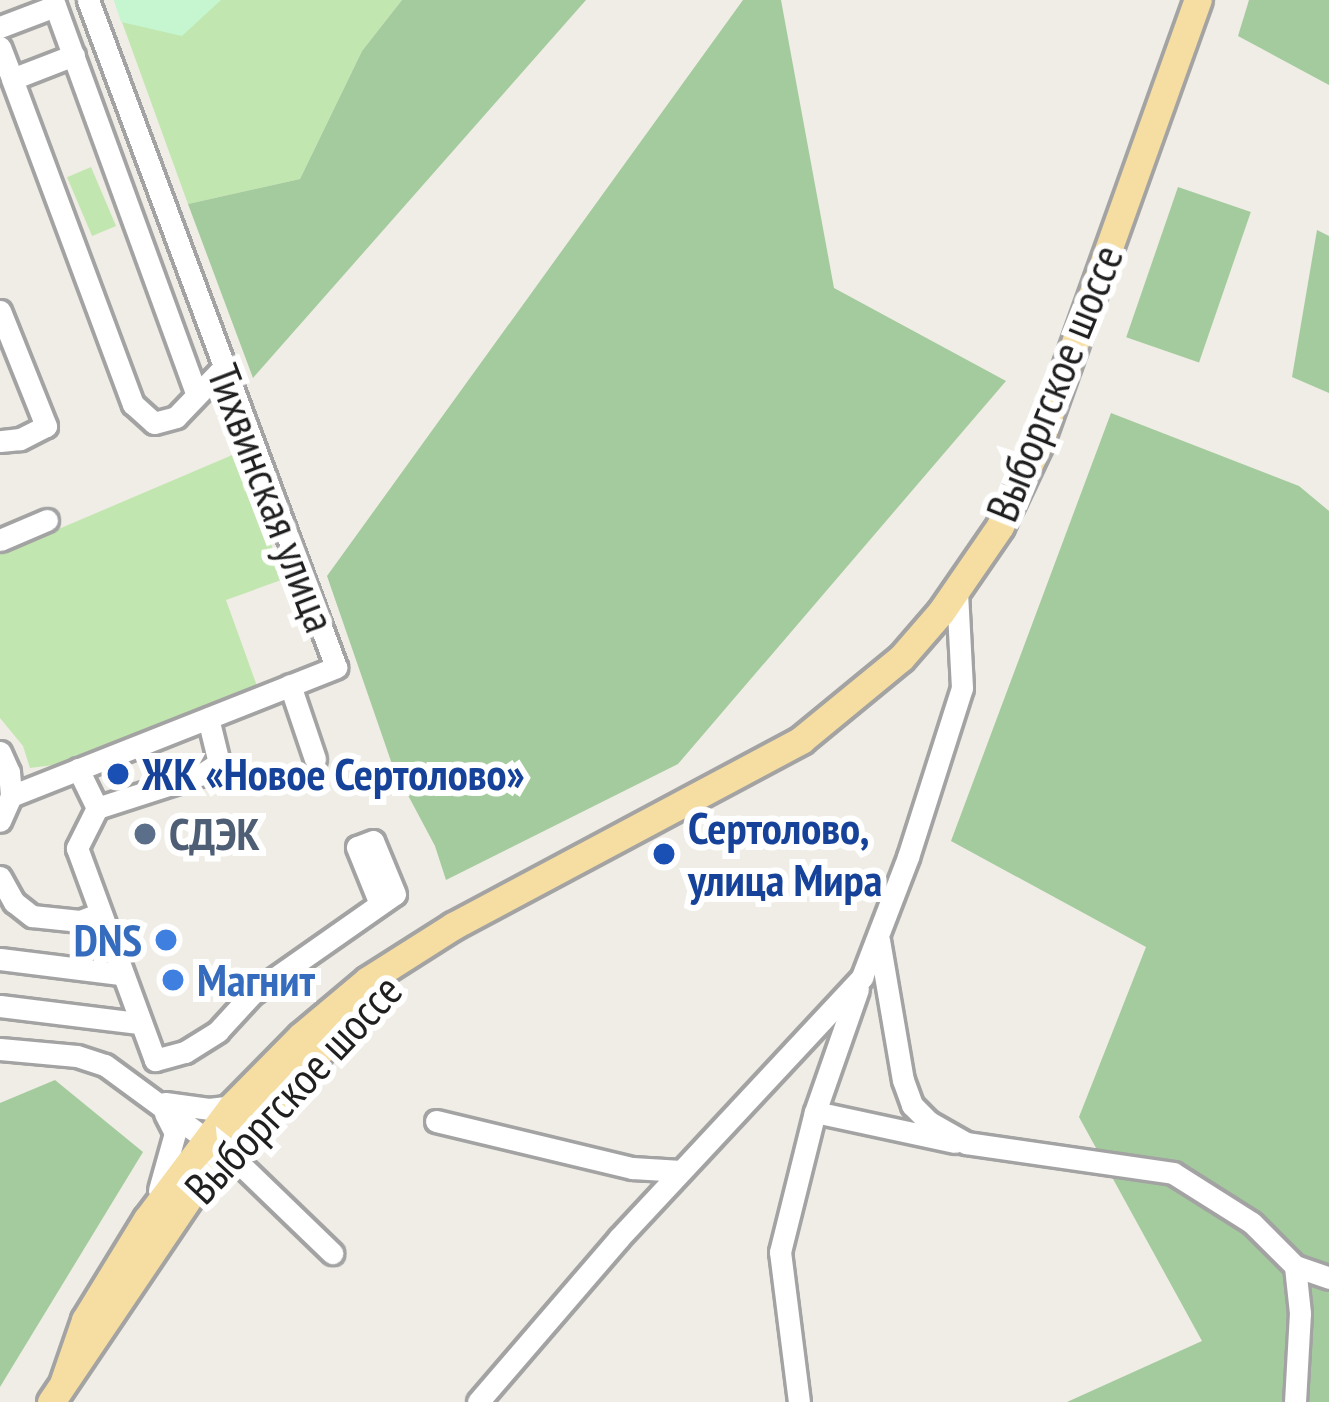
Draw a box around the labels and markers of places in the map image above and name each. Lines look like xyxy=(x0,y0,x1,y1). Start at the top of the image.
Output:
place label: ЖК «Новое Сертолово» xyxy=(142,747,526,801)
marker: ЖК «Новое Сертолово» xyxy=(105,761,131,787)
place label: Сертолово, улица Мира xyxy=(688,801,882,907)
place label: СДЭК xyxy=(169,807,260,861)
marker: СДЭК xyxy=(132,821,158,847)
marker: Сертолово, улица Мира xyxy=(651,841,677,867)
place label: DNS xyxy=(74,913,142,967)
marker: DNS xyxy=(153,927,179,953)
place label: Магнит xyxy=(197,953,315,1007)
marker: Магнит xyxy=(160,967,186,993)

